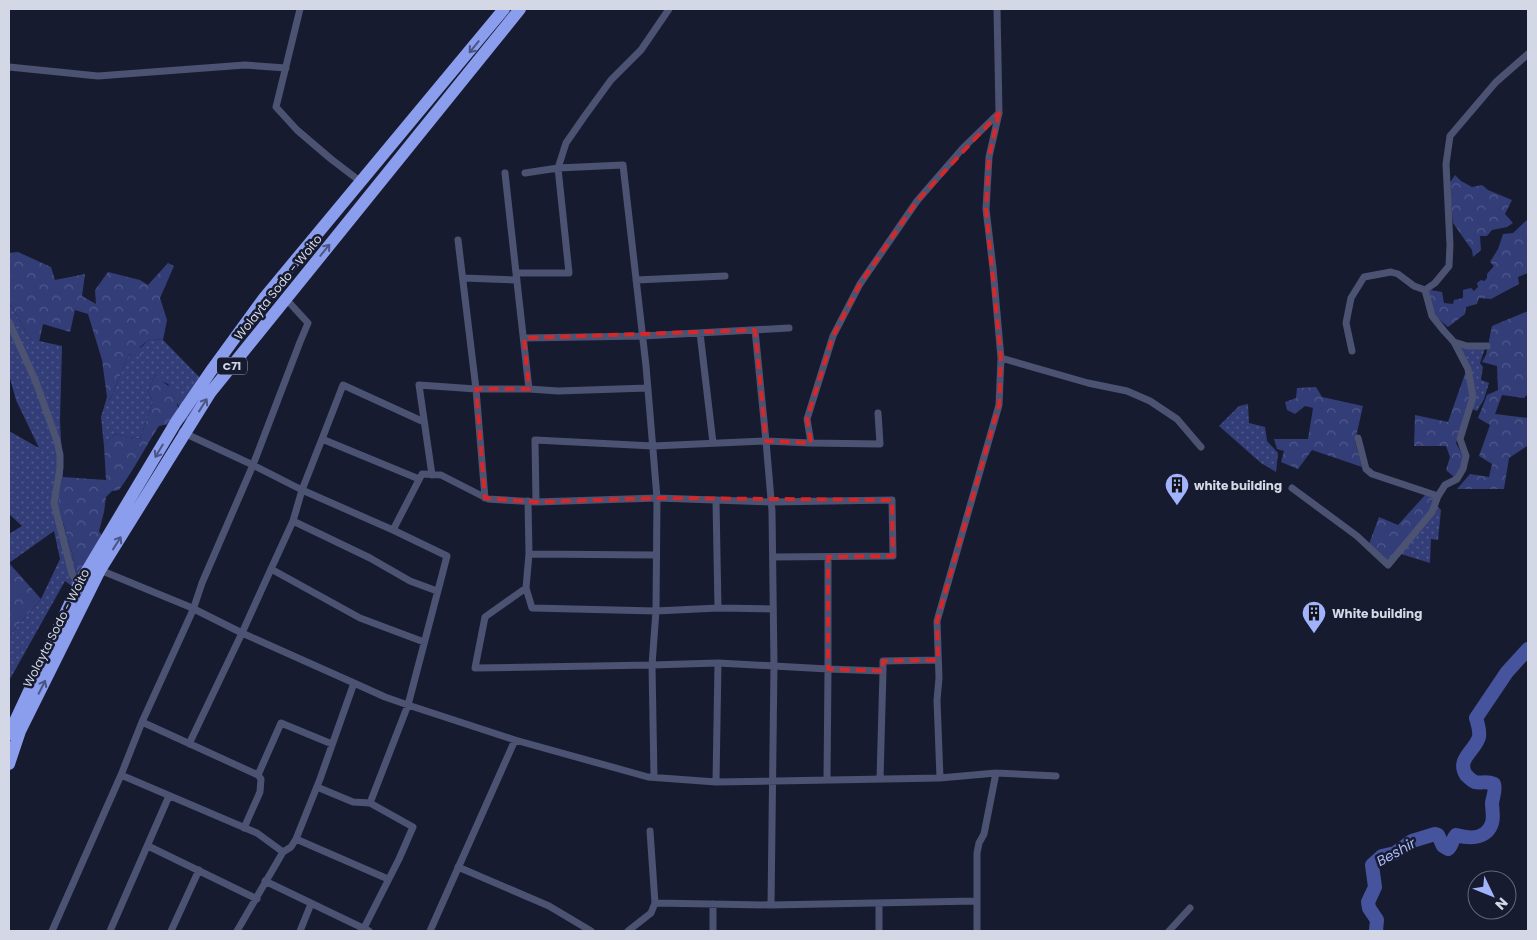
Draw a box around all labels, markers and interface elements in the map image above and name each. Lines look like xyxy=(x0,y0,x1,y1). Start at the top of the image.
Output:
one-way arrow xyxy=(468,40,479,53)
street label: Wolayta Sodo - Woito xyxy=(230,231,326,343)
one-way arrow xyxy=(319,244,330,257)
road number: C71 xyxy=(217,358,247,374)
one-way arrow xyxy=(198,399,208,413)
one-way arrow xyxy=(154,443,164,457)
building icon: white building xyxy=(1164,472,1190,506)
place label: white building xyxy=(1194,477,1282,494)
one-way arrow xyxy=(112,537,122,551)
street label: Wolayta Sodo - Woito xyxy=(19,566,93,690)
building icon: White building xyxy=(1301,600,1327,634)
place label: White building xyxy=(1332,605,1422,622)
one-way arrow xyxy=(38,680,47,695)
water label: Beshir xyxy=(1373,833,1420,871)
north arrow xyxy=(1467,870,1517,920)
text: N xyxy=(1491,893,1512,915)

